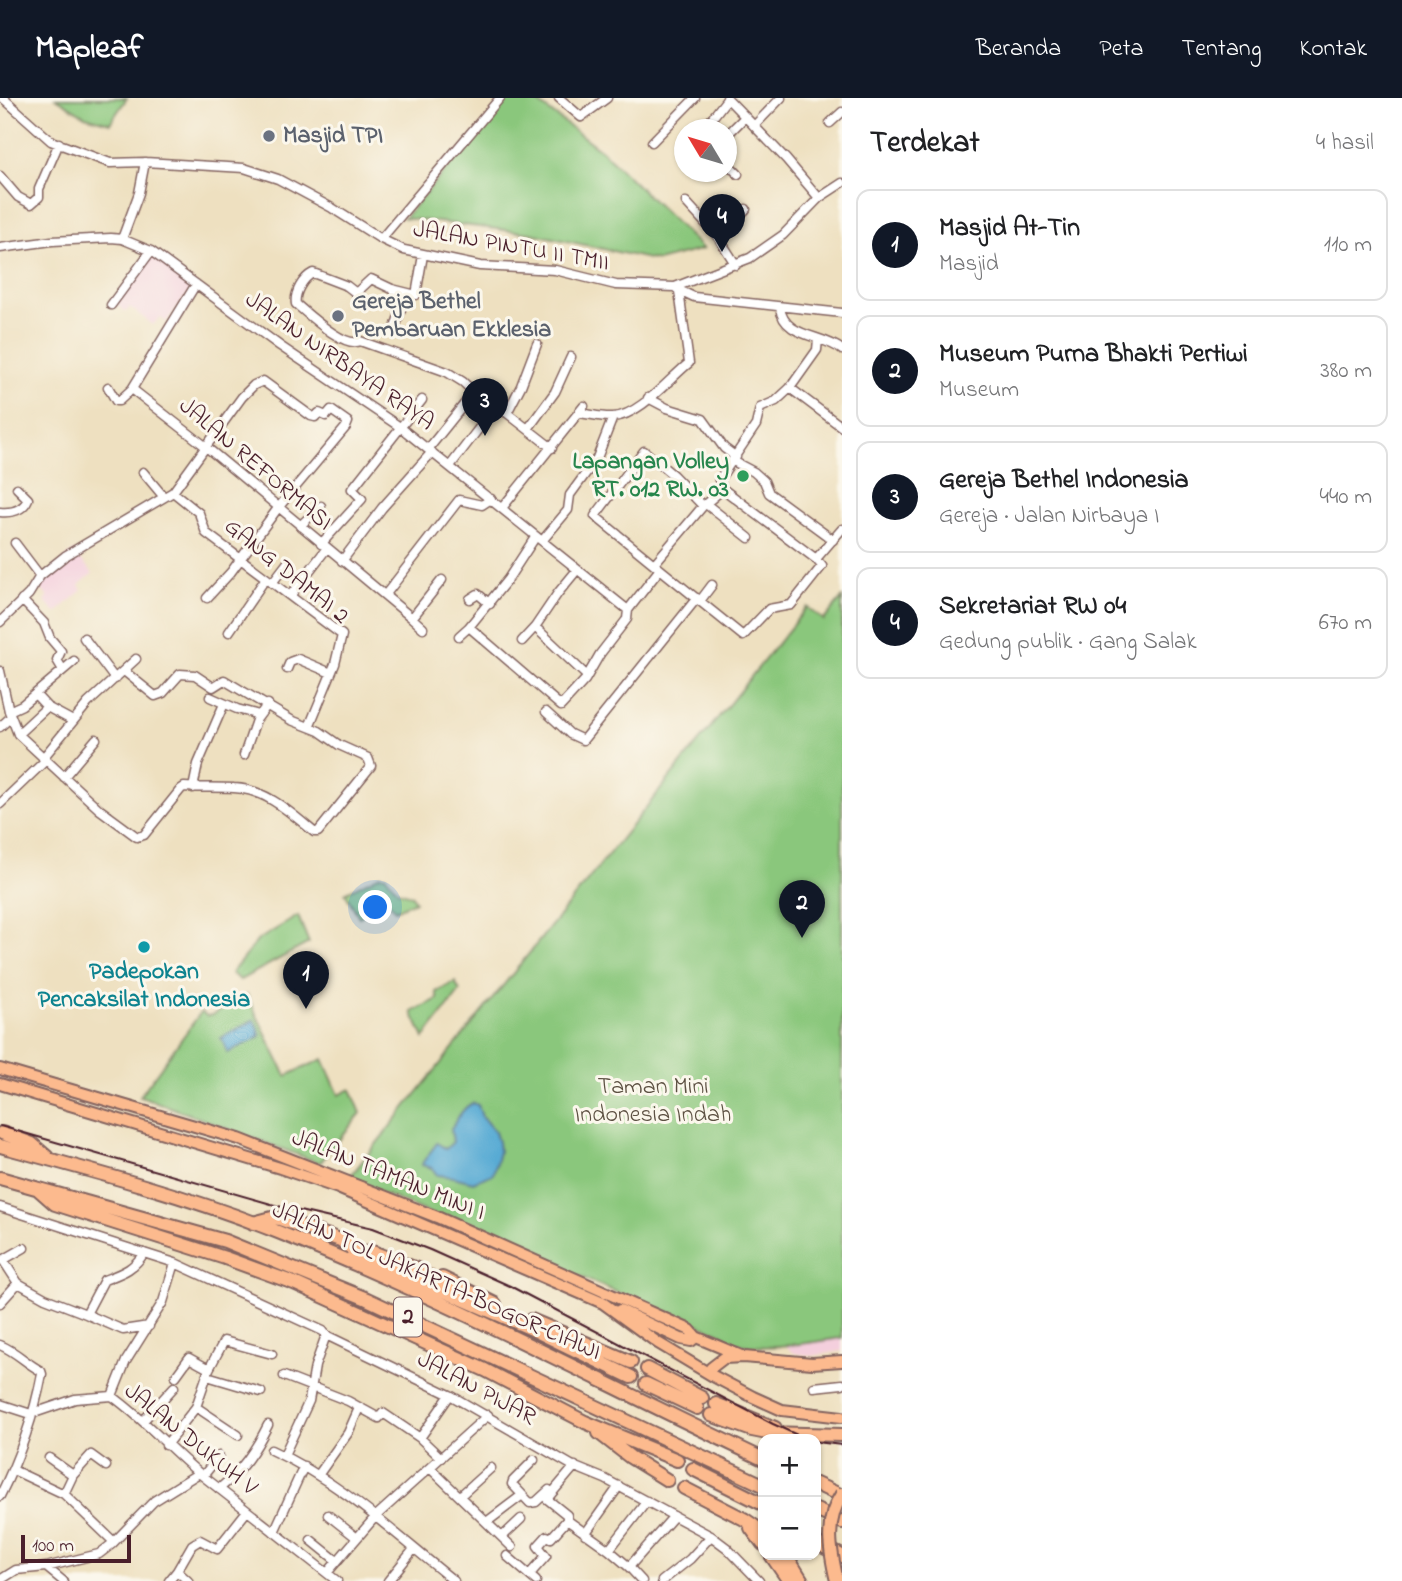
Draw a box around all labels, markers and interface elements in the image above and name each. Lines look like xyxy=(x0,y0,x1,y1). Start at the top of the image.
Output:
text: Mapleaf xyxy=(35,25,143,73)
text: Beranda xyxy=(976,32,1061,67)
text: Peta xyxy=(1099,32,1144,67)
text: Tentang xyxy=(1182,32,1262,67)
text: Kontak xyxy=(1300,32,1367,67)
place label: Masjid TPI xyxy=(283,119,383,154)
north arrow xyxy=(674,119,737,182)
text: Terdekat xyxy=(870,122,980,166)
text: 4 hasil xyxy=(1316,127,1374,160)
marker: Masjid TPI xyxy=(261,128,277,144)
pin: 4 xyxy=(699,194,745,252)
text: Masjid At-Tin xyxy=(939,210,1080,248)
street label: JALAN PINTU II TMII xyxy=(410,213,612,281)
text: 1 xyxy=(891,229,899,262)
text: 110 m xyxy=(1324,229,1372,262)
text: Masjid xyxy=(939,248,999,281)
street label: JALAN NIRBAYA RAYA xyxy=(237,283,441,441)
place label: Gereja Bethel Pembaruan Ekklesia xyxy=(352,285,551,348)
marker: Gereja Bethel Pembaruan Ekklesia xyxy=(330,308,346,324)
text: Museum Purna Bhakti Pertiwi xyxy=(939,336,1248,374)
text: 2 xyxy=(889,355,901,388)
text: 380 m xyxy=(1320,355,1372,388)
text: Museum xyxy=(939,374,1019,407)
pin: 3 xyxy=(462,378,508,436)
street label: JALAN REFORMASI xyxy=(170,390,340,540)
place label: Lapangan Volley RT. 012 RW. 03 xyxy=(573,445,729,508)
text: Gereja Bethel Indonesia xyxy=(939,462,1189,500)
marker: Lapangan Volley RT. 012 RW. 03 xyxy=(735,468,751,484)
text: 3 xyxy=(890,481,900,514)
text: 440 m xyxy=(1320,481,1372,514)
text: Gereja · Jalan Nirbaya I xyxy=(939,500,1159,533)
street label: GANG DAMAI 2 xyxy=(216,510,356,634)
text: Sekretariat RW 04 xyxy=(939,588,1126,626)
text: 4 xyxy=(890,607,900,640)
text: 670 m xyxy=(1319,607,1372,640)
text: Gedung publik · Gang Salak xyxy=(939,626,1197,659)
pin: 2 xyxy=(779,880,825,938)
your location xyxy=(358,890,392,924)
marker: Padepokan Pencaksilat Indonesia xyxy=(136,939,152,955)
pin: 1 xyxy=(283,951,329,1009)
place label: Padepokan Pencaksilat Indonesia xyxy=(38,955,250,1018)
park label: Taman Mini Indonesia Indah xyxy=(575,1070,731,1133)
street label: JALAN TAMAN MINI I xyxy=(286,1121,490,1231)
street label: JALAN TOL JAKARTA–BOGOR–CIAWI xyxy=(266,1193,606,1371)
road number: 2 xyxy=(394,1298,422,1336)
street label: JALAN PIJAR xyxy=(410,1343,542,1435)
street label: JALAN DUKUH V xyxy=(116,1375,265,1505)
map controls xyxy=(758,1434,821,1560)
button: + xyxy=(758,1434,821,1497)
button: − xyxy=(758,1497,821,1560)
scale bar xyxy=(21,1532,131,1564)
text: 100 m xyxy=(32,1533,74,1560)

